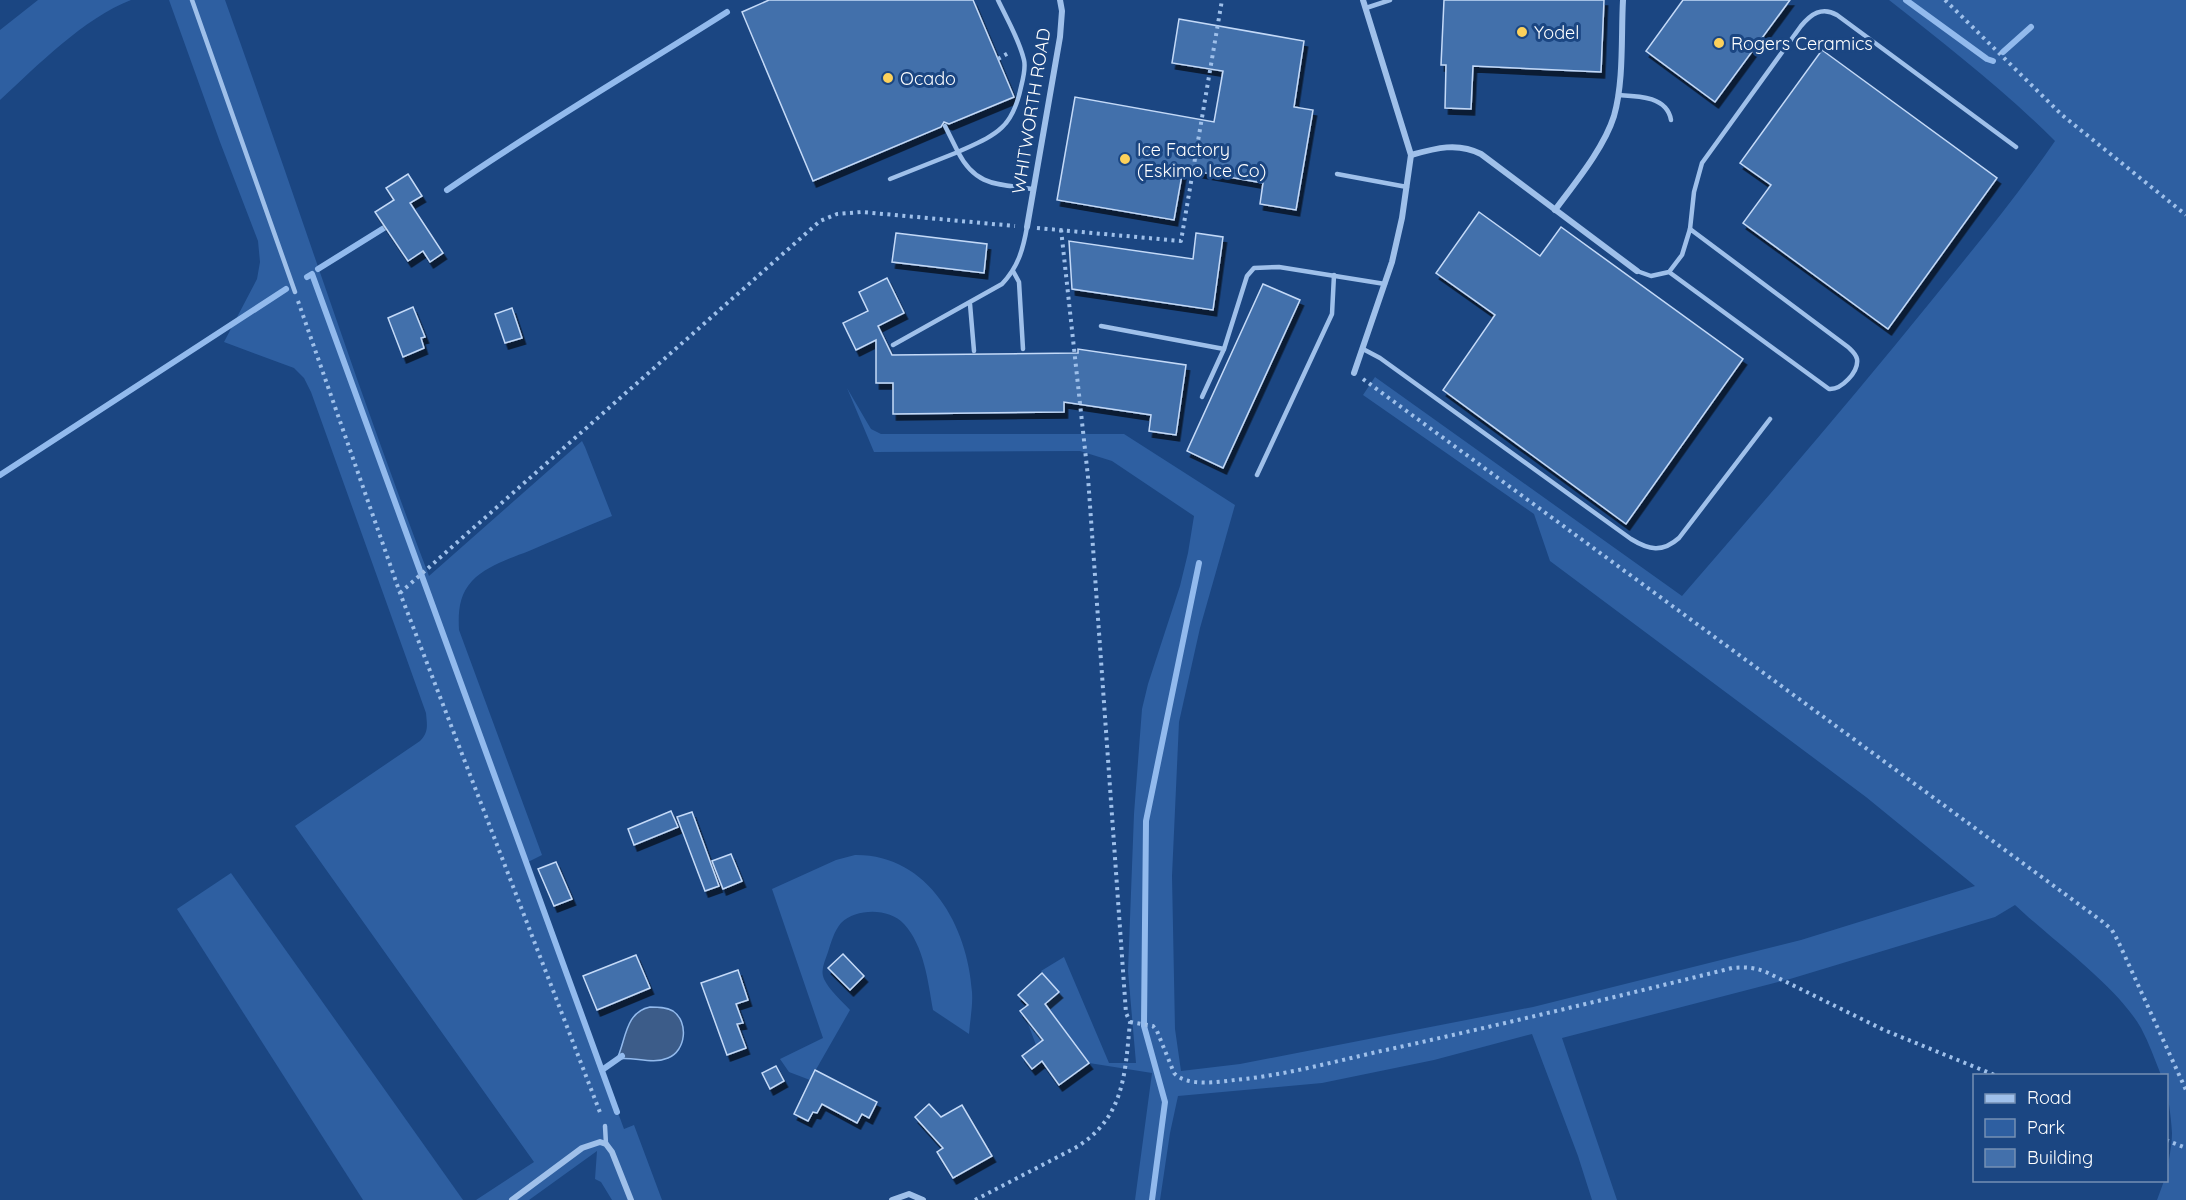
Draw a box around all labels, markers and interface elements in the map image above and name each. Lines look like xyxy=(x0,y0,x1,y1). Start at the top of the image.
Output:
place label: Yodel xyxy=(1534,21,1579,44)
marker: Yodel xyxy=(1515,25,1529,39)
street label: WHITWORTH ROAD xyxy=(1007,26,1055,196)
place label: Rogers Ceramics xyxy=(1731,32,1873,55)
marker: Rogers Ceramics xyxy=(1712,36,1726,50)
place label: Ocado xyxy=(900,67,956,90)
marker: Ocado xyxy=(881,71,895,85)
place label: Ice Factory (Eskimo Ice Co) xyxy=(1137,138,1266,182)
marker: Ice Factory (Eskimo Ice Co) xyxy=(1118,152,1132,166)
legend xyxy=(1973,1074,2168,1182)
text: Road xyxy=(2027,1086,2072,1109)
text: Park xyxy=(2027,1116,2065,1139)
text: Building xyxy=(2027,1146,2093,1169)

